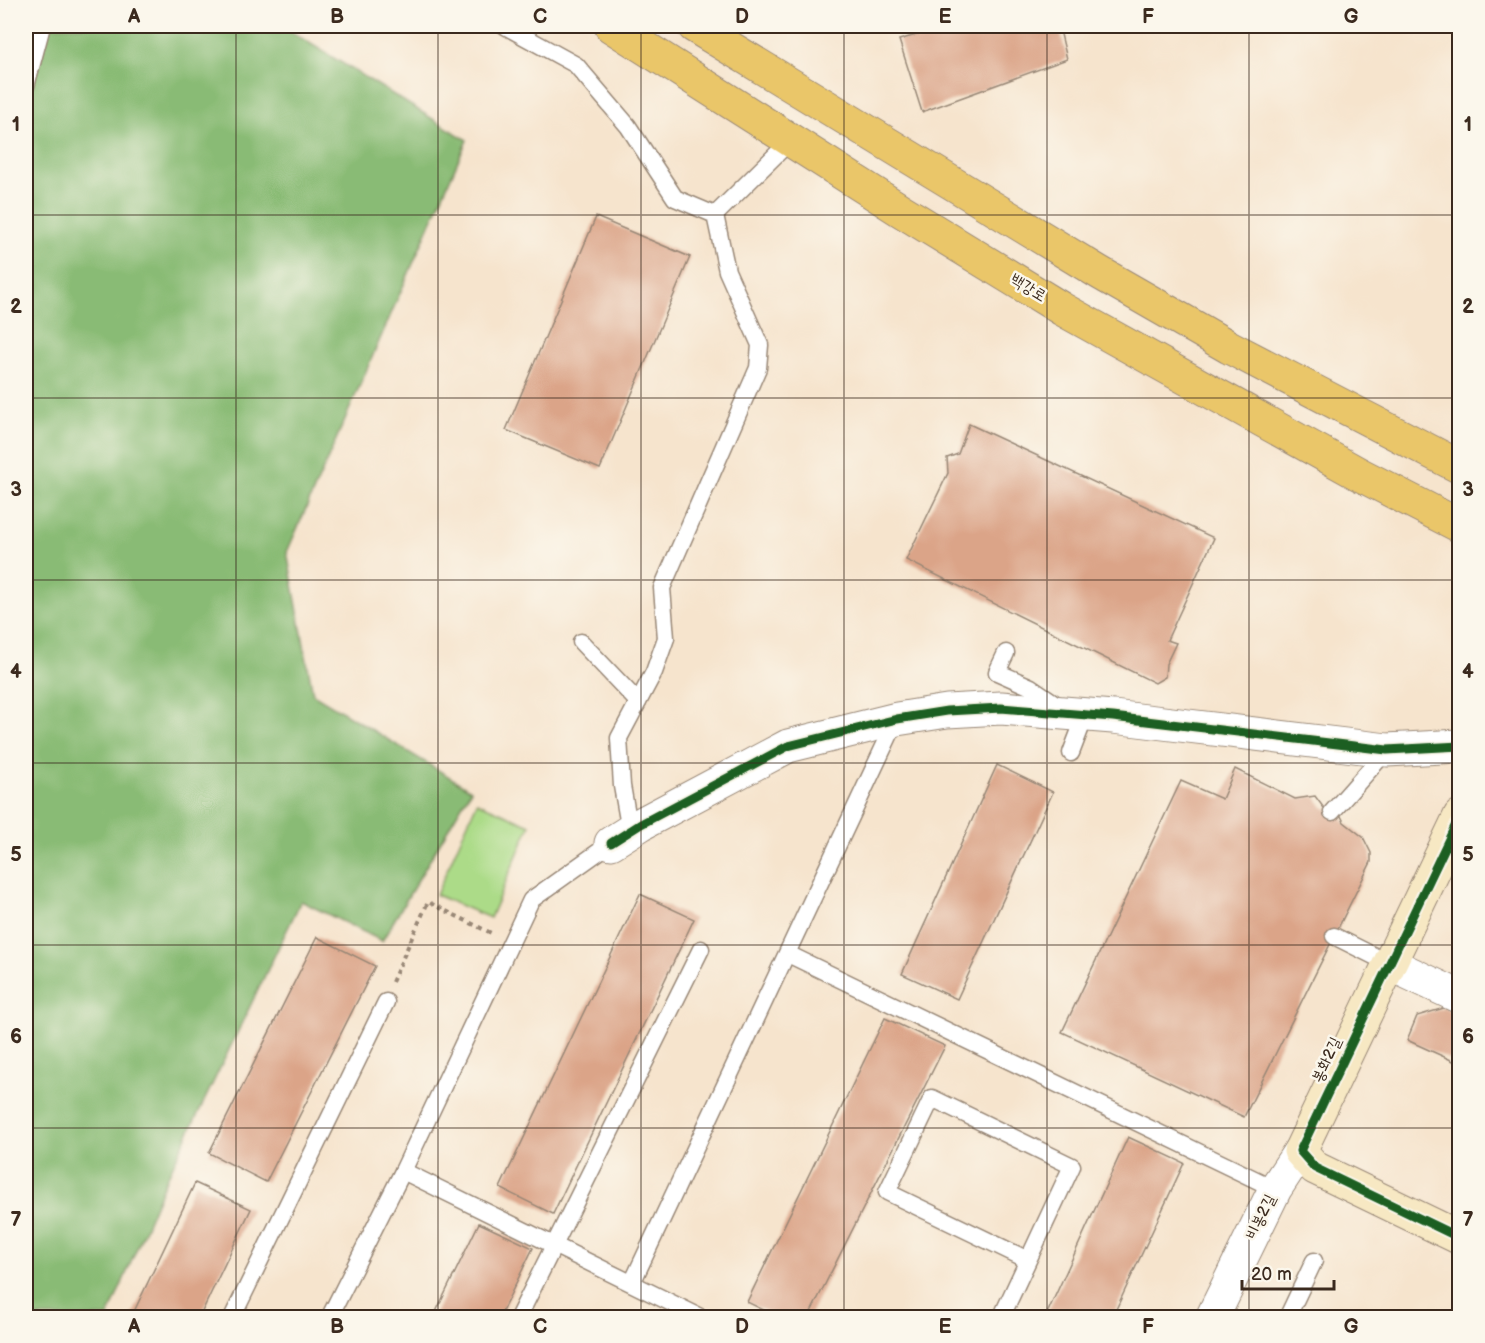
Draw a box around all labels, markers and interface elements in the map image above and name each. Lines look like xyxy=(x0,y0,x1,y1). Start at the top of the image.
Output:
text: A xyxy=(127,5,141,29)
text: B xyxy=(330,5,344,29)
text: C xyxy=(533,5,547,29)
text: D xyxy=(735,5,749,29)
text: E xyxy=(939,5,952,29)
text: F xyxy=(1142,5,1154,29)
text: G xyxy=(1344,5,1359,29)
text: 1 xyxy=(12,113,20,137)
text: 1 xyxy=(1464,113,1472,137)
street label: 백강로 xyxy=(1007,270,1049,306)
text: 2 xyxy=(10,295,22,319)
text: 2 xyxy=(1462,295,1474,319)
text: 3 xyxy=(10,478,22,502)
text: 3 xyxy=(1462,478,1474,502)
text: 4 xyxy=(10,660,22,684)
text: 4 xyxy=(1462,660,1474,684)
text: 5 xyxy=(10,843,22,867)
text: 5 xyxy=(1462,843,1474,867)
text: 6 xyxy=(10,1025,22,1049)
text: 6 xyxy=(1462,1025,1474,1049)
street label: 봉화2길 xyxy=(1308,1034,1346,1086)
street label: 비봉2길 xyxy=(1242,1191,1280,1243)
text: 7 xyxy=(10,1208,22,1232)
text: 7 xyxy=(1462,1208,1474,1232)
scale bar xyxy=(1242,1253,1334,1291)
text: 20 m xyxy=(1251,1264,1292,1285)
text: A xyxy=(127,1315,141,1339)
text: B xyxy=(330,1315,344,1339)
text: C xyxy=(533,1315,547,1339)
text: D xyxy=(735,1315,749,1339)
text: E xyxy=(939,1315,952,1339)
text: F xyxy=(1142,1315,1154,1339)
text: G xyxy=(1344,1315,1359,1339)

